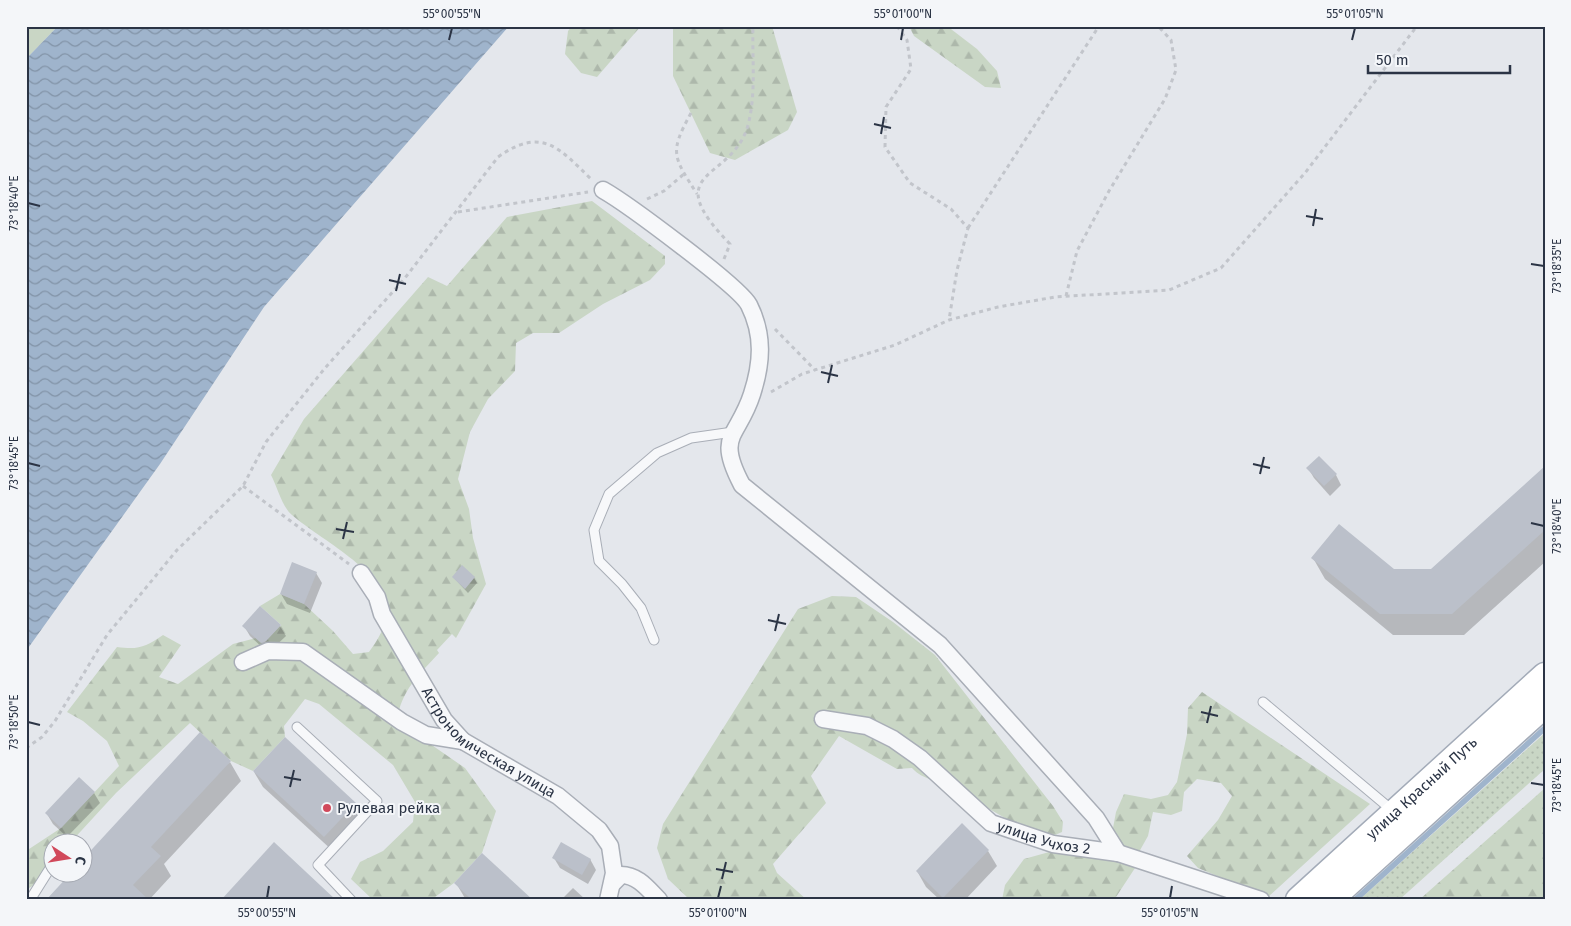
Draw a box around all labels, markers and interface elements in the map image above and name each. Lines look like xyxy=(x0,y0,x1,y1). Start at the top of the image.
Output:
text: 55°00'55"N xyxy=(423,7,481,21)
text: 55°01'00"N xyxy=(874,7,932,21)
text: 55°01'05"N xyxy=(1326,7,1384,21)
scale bar xyxy=(1368,42,1511,74)
text: 50 m xyxy=(1376,51,1409,69)
text: 73°18'40"E xyxy=(7,175,21,231)
text: 73°18'35"E xyxy=(1550,239,1564,293)
text: 73°18'45"E xyxy=(7,436,21,490)
text: 73°18'40"E xyxy=(1550,498,1564,554)
street label: Астрономическая улица xyxy=(418,684,559,802)
text: 73°18'50"E xyxy=(7,694,21,750)
street label: улица Красный Путь xyxy=(1363,733,1481,843)
text: 73°18'45"E xyxy=(1550,758,1564,812)
place label: Рулевая рейка xyxy=(337,799,440,817)
marker: Рулевая рейка xyxy=(321,802,333,814)
street label: улица Учхоз 2 xyxy=(995,817,1092,858)
north arrow xyxy=(42,834,92,884)
text: С xyxy=(71,855,89,866)
text: 55°00'55"N xyxy=(238,906,296,920)
text: 55°01'00"N xyxy=(689,906,747,920)
text: 55°01'05"N xyxy=(1141,906,1199,920)

